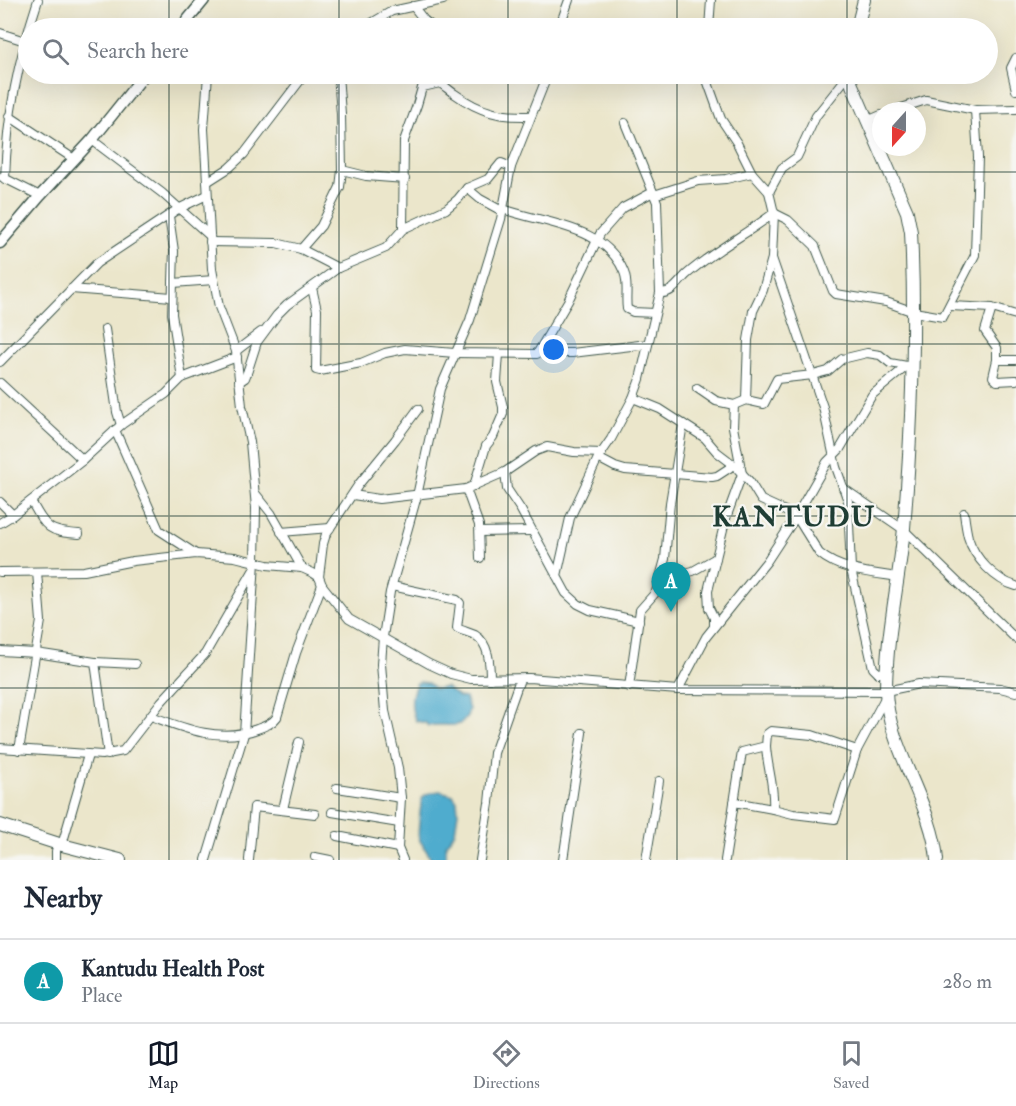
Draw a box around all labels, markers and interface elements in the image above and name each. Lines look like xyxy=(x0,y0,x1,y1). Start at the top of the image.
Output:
search box xyxy=(18,18,998,84)
icon: search xyxy=(39,35,72,68)
text: Search here xyxy=(87,37,189,65)
north arrow xyxy=(872,102,926,156)
your location xyxy=(539,335,568,364)
district label: KANTUDU xyxy=(712,500,876,535)
pin: A xyxy=(652,562,690,612)
text: Nearby xyxy=(24,883,102,915)
text: Kantudu Health Post xyxy=(81,955,264,983)
text: A xyxy=(37,969,50,994)
text: 280 m xyxy=(942,969,992,994)
text: Place xyxy=(81,983,122,1008)
tab: Map xyxy=(147,1037,180,1093)
tab: Directions xyxy=(473,1037,540,1093)
tab: Saved xyxy=(833,1037,869,1093)

